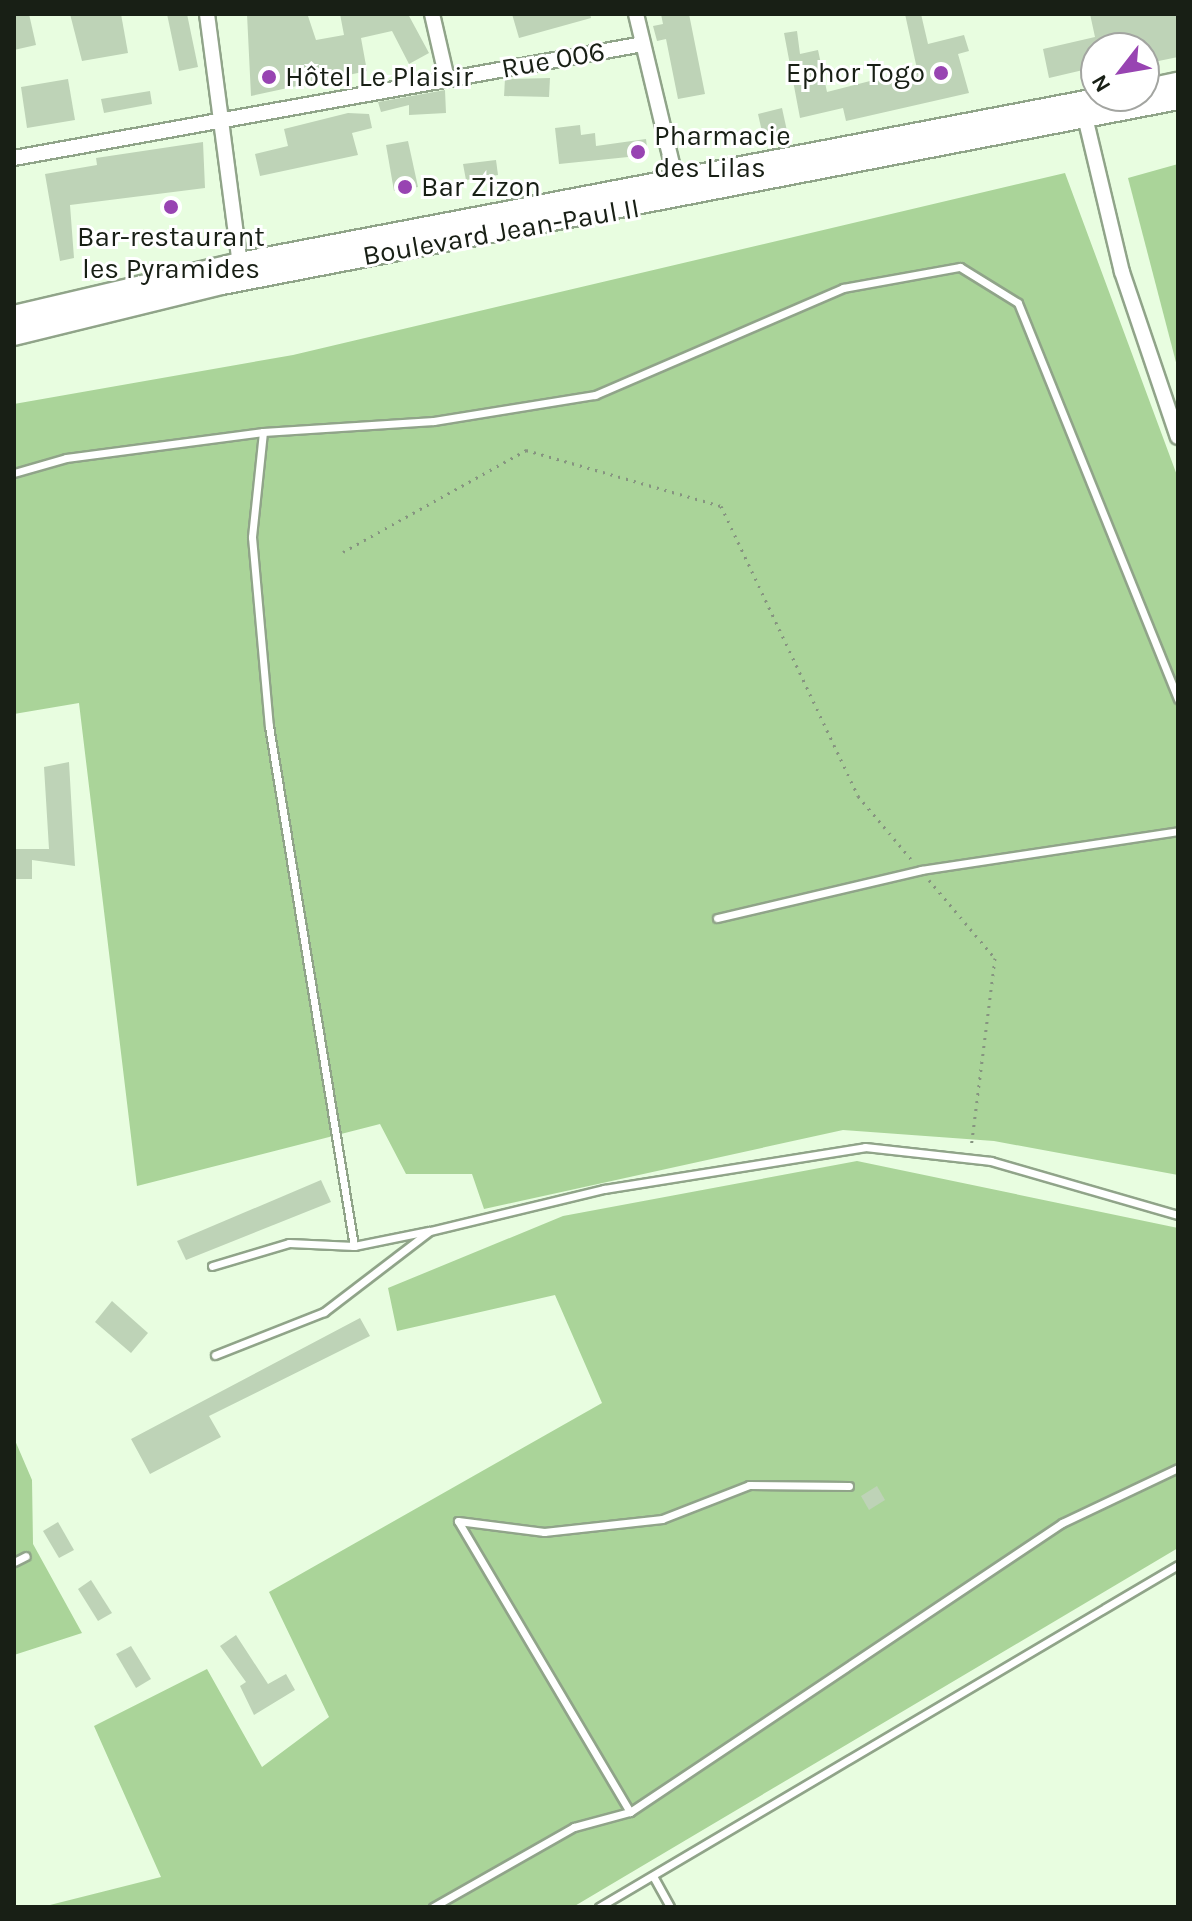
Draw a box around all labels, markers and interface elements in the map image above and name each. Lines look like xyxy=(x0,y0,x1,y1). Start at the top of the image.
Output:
north arrow xyxy=(1080,32,1160,112)
street label: Rue 006 xyxy=(499,34,607,86)
place label: Ephor Togo xyxy=(786,56,925,90)
place label: Hôtel Le Plaisir xyxy=(285,60,473,94)
marker: Ephor Togo xyxy=(932,64,950,82)
marker: Hôtel Le Plaisir xyxy=(260,68,278,86)
text: N xyxy=(1086,70,1116,97)
place label: Pharmacie des Lilas xyxy=(654,119,791,185)
marker: Pharmacie des Lilas xyxy=(629,143,647,161)
place label: Bar Zizon xyxy=(421,170,541,204)
marker: Bar Zizon xyxy=(396,178,414,196)
street label: Boulevard Jean-Paul II xyxy=(360,191,642,273)
marker: Bar-restaurant les Pyramides xyxy=(162,198,180,216)
place label: Bar-restaurant les Pyramides xyxy=(77,220,265,286)

